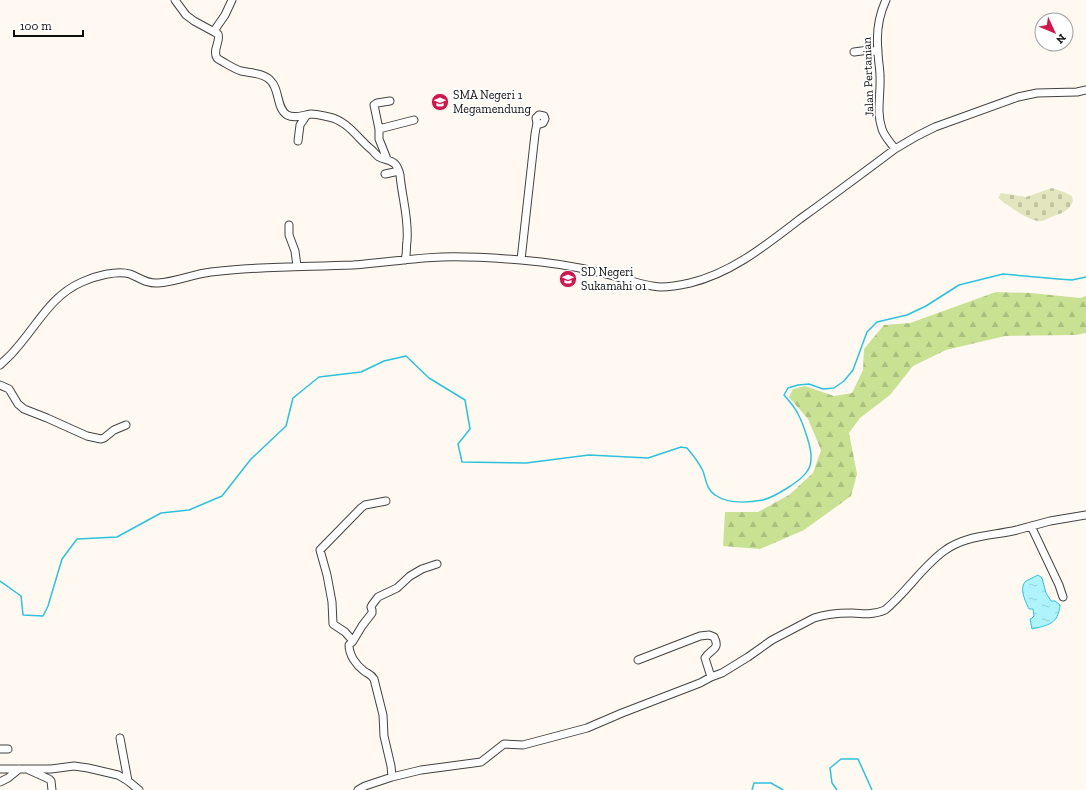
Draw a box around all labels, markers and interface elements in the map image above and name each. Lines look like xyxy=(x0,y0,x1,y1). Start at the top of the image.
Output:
scale bar xyxy=(14,12,83,38)
north arrow xyxy=(1034,12,1074,52)
text: 100 m xyxy=(20,19,52,33)
text: N xyxy=(1053,31,1068,47)
street label: Jalan Pertanian xyxy=(860,37,876,117)
place label: SMA Negeri 1 Megamendung xyxy=(453,88,531,116)
school or university icon: SMA Negeri 1 Megamendung xyxy=(430,92,450,112)
place label: SD Negeri Sukamahi 01 xyxy=(581,265,647,293)
school or university icon: SD Negeri Sukamahi 01 xyxy=(558,269,578,289)

